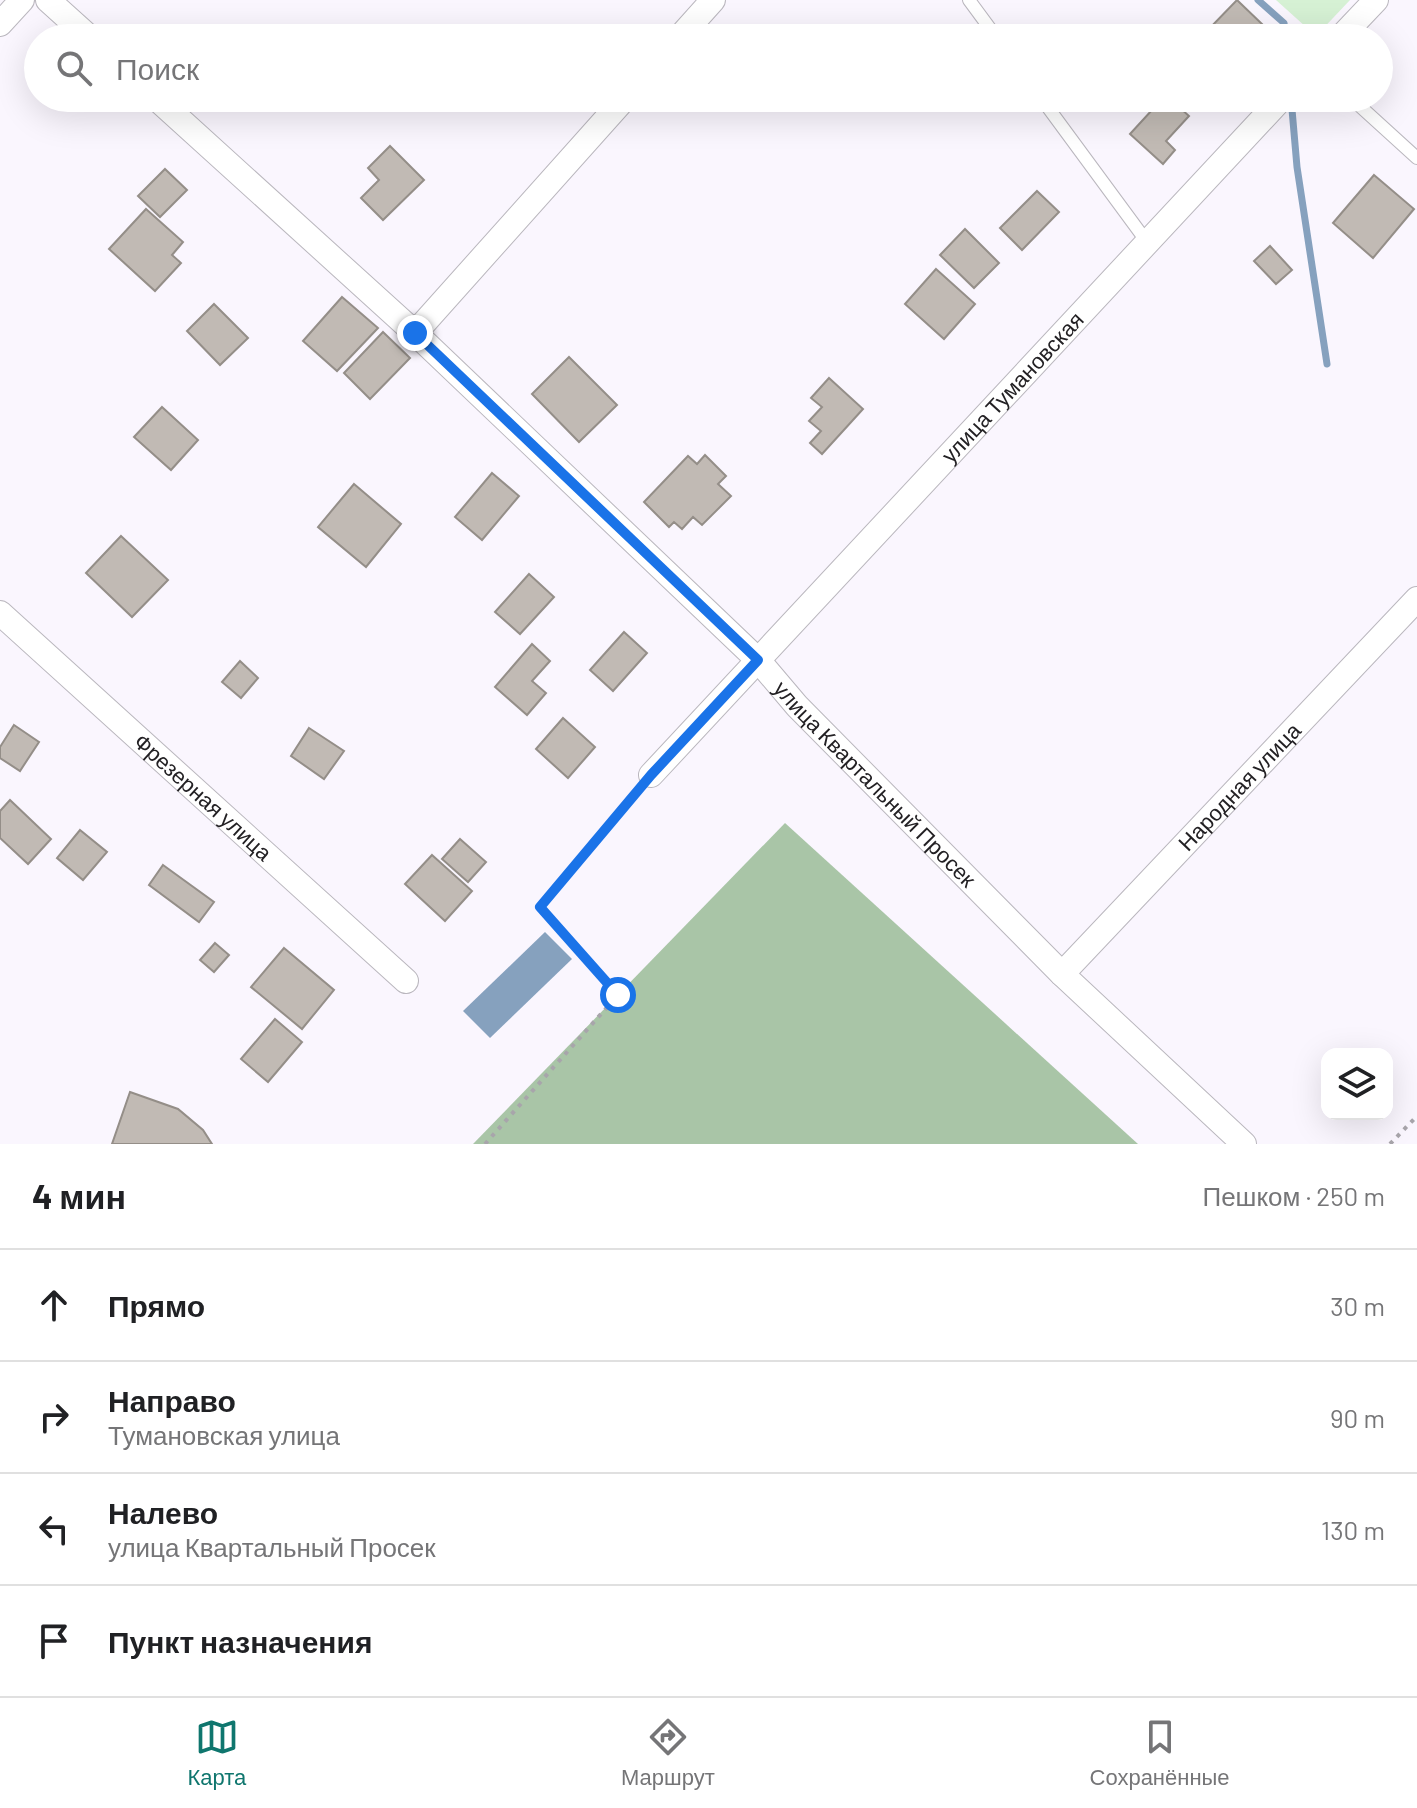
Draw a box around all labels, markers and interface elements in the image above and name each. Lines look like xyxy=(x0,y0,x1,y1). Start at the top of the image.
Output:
search box xyxy=(24,24,1393,112)
icon: search xyxy=(52,46,96,90)
text: Поиск xyxy=(116,50,199,86)
street label: улица Тумановская xyxy=(935,306,1088,468)
route end xyxy=(397,315,433,351)
street label: улица Квартальный Просек xyxy=(769,675,982,892)
street label: Народная улица xyxy=(1172,716,1306,855)
street label: Фрезерная улица xyxy=(130,727,278,866)
route start xyxy=(600,977,636,1013)
map controls xyxy=(1321,1048,1393,1120)
button: layers xyxy=(1321,1048,1393,1120)
text: 4 мин xyxy=(32,1175,126,1216)
text: Пешком · 250 m xyxy=(1202,1180,1385,1211)
icon: ahead xyxy=(32,1283,76,1327)
text: Прямо xyxy=(108,1287,205,1323)
text: 30 m xyxy=(1330,1290,1385,1321)
text: Направо xyxy=(108,1382,236,1418)
icon: right xyxy=(32,1395,76,1439)
text: 90 m xyxy=(1330,1402,1385,1433)
text: Тумановская улица xyxy=(108,1419,340,1450)
text: Налево xyxy=(108,1494,218,1530)
icon: left xyxy=(32,1507,76,1551)
text: 130 m xyxy=(1321,1514,1385,1545)
text: улица Квартальный Просек xyxy=(108,1531,436,1562)
icon: arrive xyxy=(32,1619,76,1663)
text: Пункт назначения xyxy=(108,1623,372,1659)
tab: Карта xyxy=(187,1715,246,1791)
tab: Маршрут xyxy=(621,1715,715,1791)
tab: Сохранённые xyxy=(1090,1715,1230,1791)

